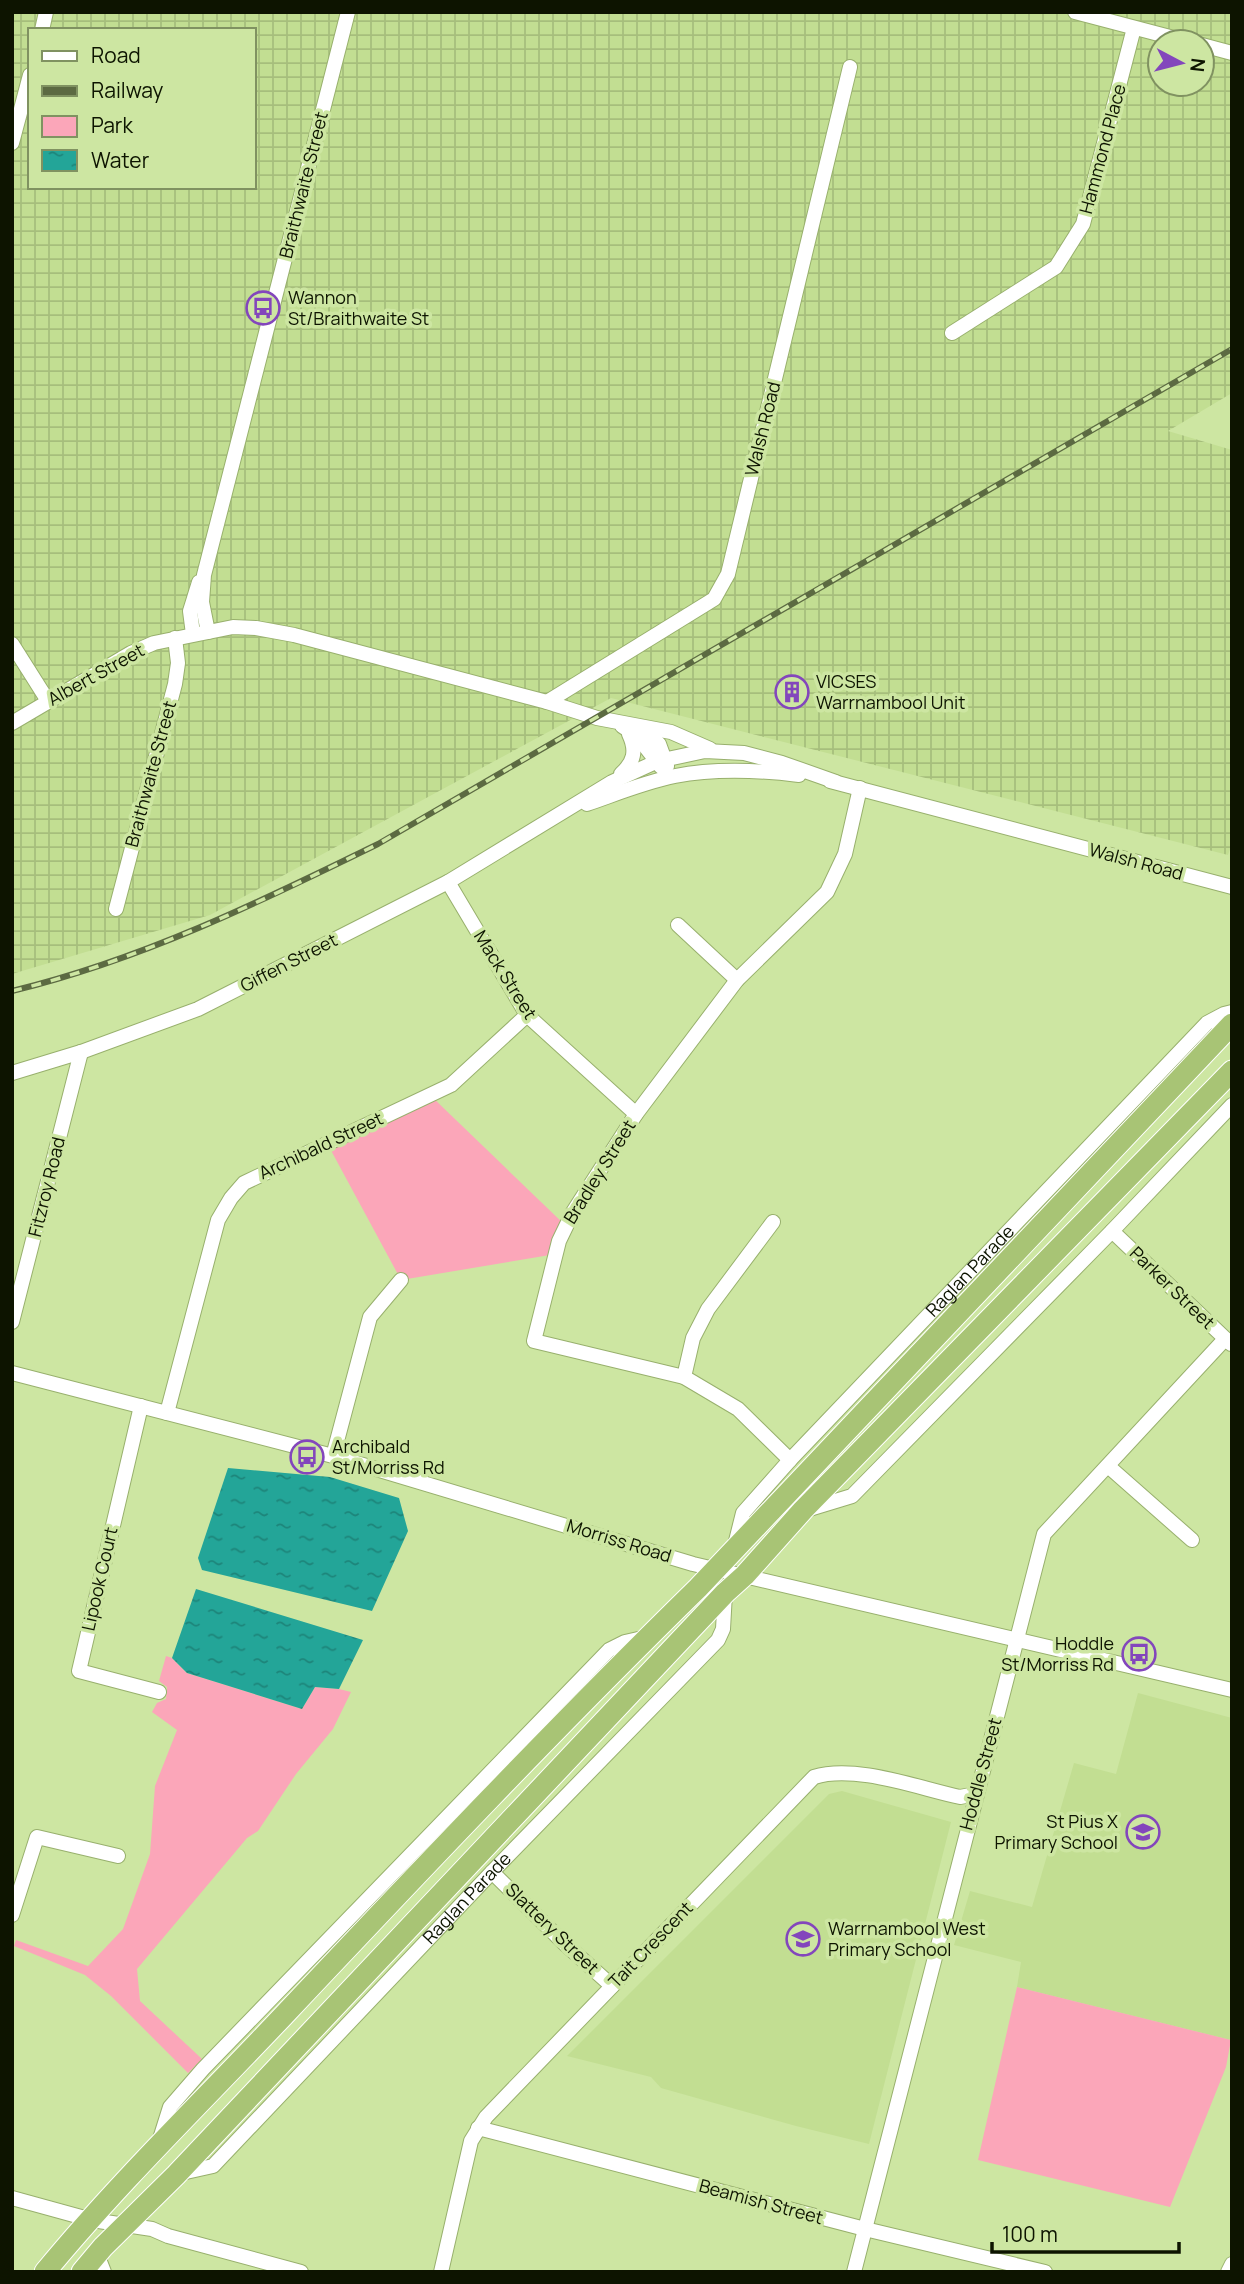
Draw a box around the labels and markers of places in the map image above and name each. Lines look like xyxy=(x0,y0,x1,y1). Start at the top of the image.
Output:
place label: Wannon St/Braithwaite St xyxy=(288,285,429,330)
bus stop icon: Wannon St/Braithwaite St xyxy=(244,289,282,327)
place label: VICSES Warrnambool Unit xyxy=(816,669,965,714)
building icon: VICSES Warrnambool Unit xyxy=(773,673,811,711)
place label: Archibald St/Morriss Rd xyxy=(332,1434,445,1479)
bus stop icon: Archibald St/Morriss Rd xyxy=(288,1438,326,1476)
place label: Hoddle St/Morriss Rd xyxy=(1001,1631,1114,1676)
bus stop icon: Hoddle St/Morriss Rd xyxy=(1120,1635,1158,1673)
place label: St Pius X Primary School xyxy=(994,1809,1118,1854)
school or university icon: St Pius X Primary School xyxy=(1124,1813,1162,1851)
place label: Warrnambool West Primary School xyxy=(828,1916,986,1961)
school or university icon: Warrnambool West Primary School xyxy=(784,1920,822,1958)

